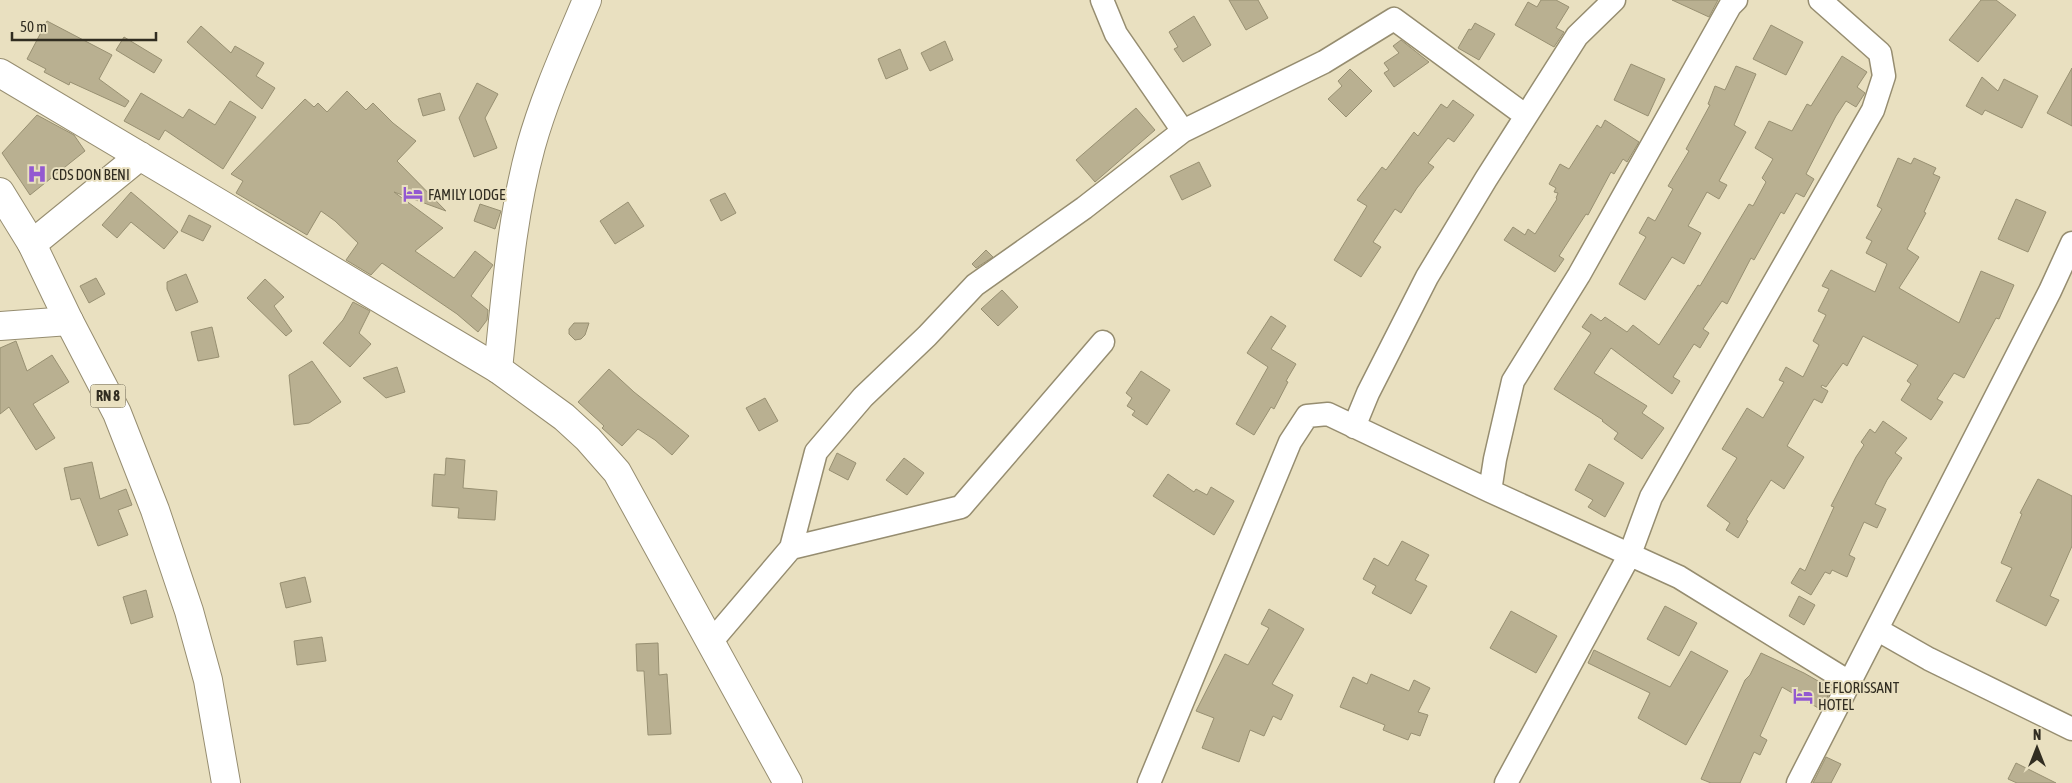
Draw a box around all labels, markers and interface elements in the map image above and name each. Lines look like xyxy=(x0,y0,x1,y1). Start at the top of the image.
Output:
scale bar xyxy=(12,10,156,42)
text: 50 m xyxy=(20,18,47,35)
hospital icon: CDS DON BENI xyxy=(26,163,48,185)
place label: CDS DON BENI xyxy=(52,166,130,183)
hotel icon: FAMILY LODGE xyxy=(402,183,424,205)
place label: FAMILY LODGE xyxy=(428,186,506,203)
road number: RN 8 xyxy=(90,384,126,408)
place label: LE FLORISSANT HOTEL xyxy=(1818,679,1900,713)
hotel icon: LE FLORISSANT HOTEL xyxy=(1792,685,1814,707)
north arrow xyxy=(2012,723,2062,773)
text: N xyxy=(2033,727,2041,743)

